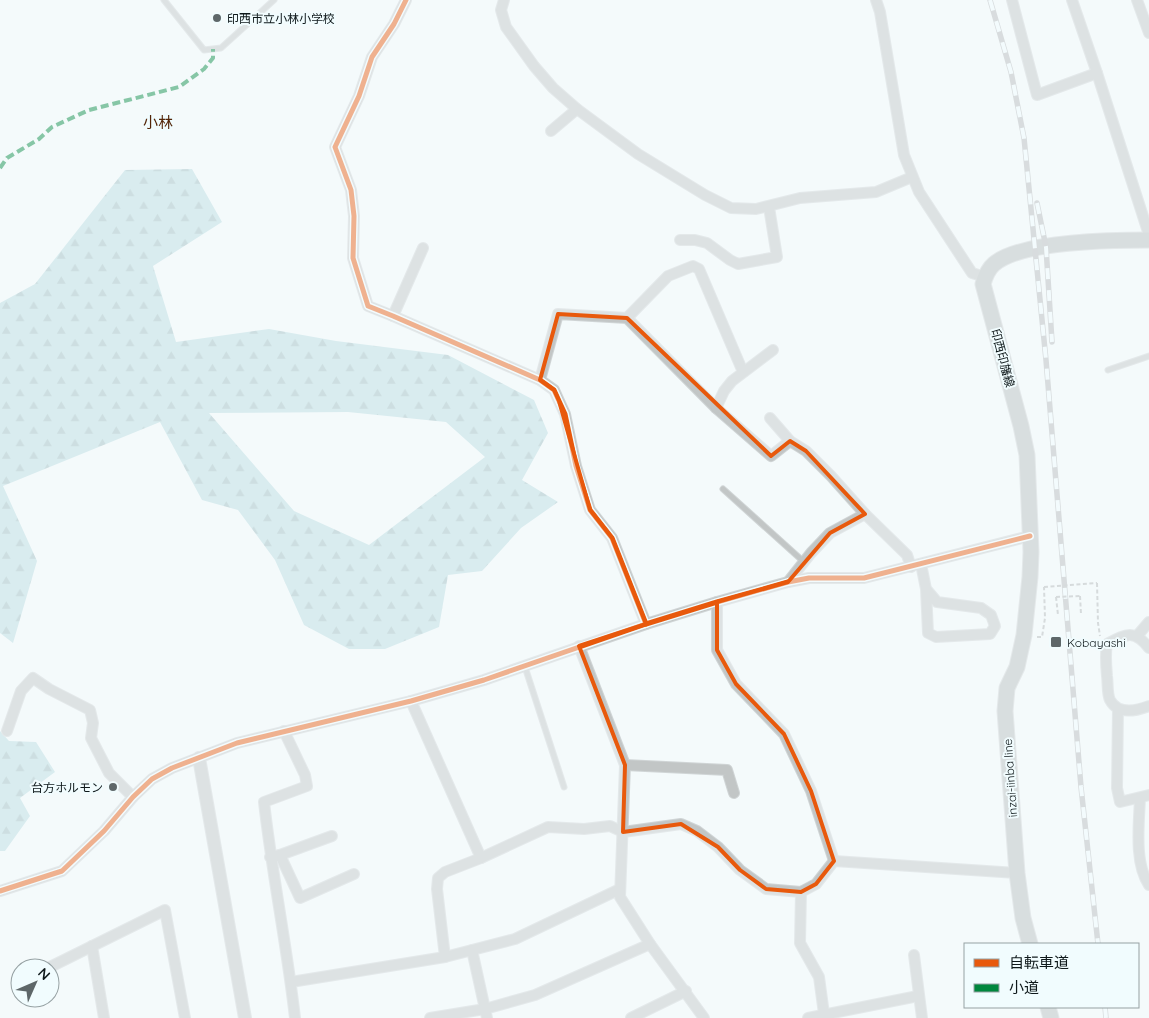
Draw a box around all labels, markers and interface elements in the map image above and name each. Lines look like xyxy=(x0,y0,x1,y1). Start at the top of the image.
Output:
place label: 印西市立小林小学校 xyxy=(227,11,335,26)
marker: 印西市立小林小学校 xyxy=(211,12,223,24)
district label: 小林 xyxy=(143,113,173,132)
street label: 印西印旛線 xyxy=(988,327,1018,389)
marker: Kobayashi xyxy=(1049,635,1063,649)
place label: Kobayashi xyxy=(1067,635,1126,650)
street label: inzai-iinba line xyxy=(1000,738,1020,818)
place label: 台方ホルモン xyxy=(31,780,103,795)
marker: 台方ホルモン xyxy=(107,781,119,793)
legend xyxy=(964,943,1139,1008)
text: 自転車道 xyxy=(1009,953,1069,972)
north arrow xyxy=(10,958,60,1008)
text: N xyxy=(34,964,54,984)
text: 小道 xyxy=(1009,978,1039,997)

